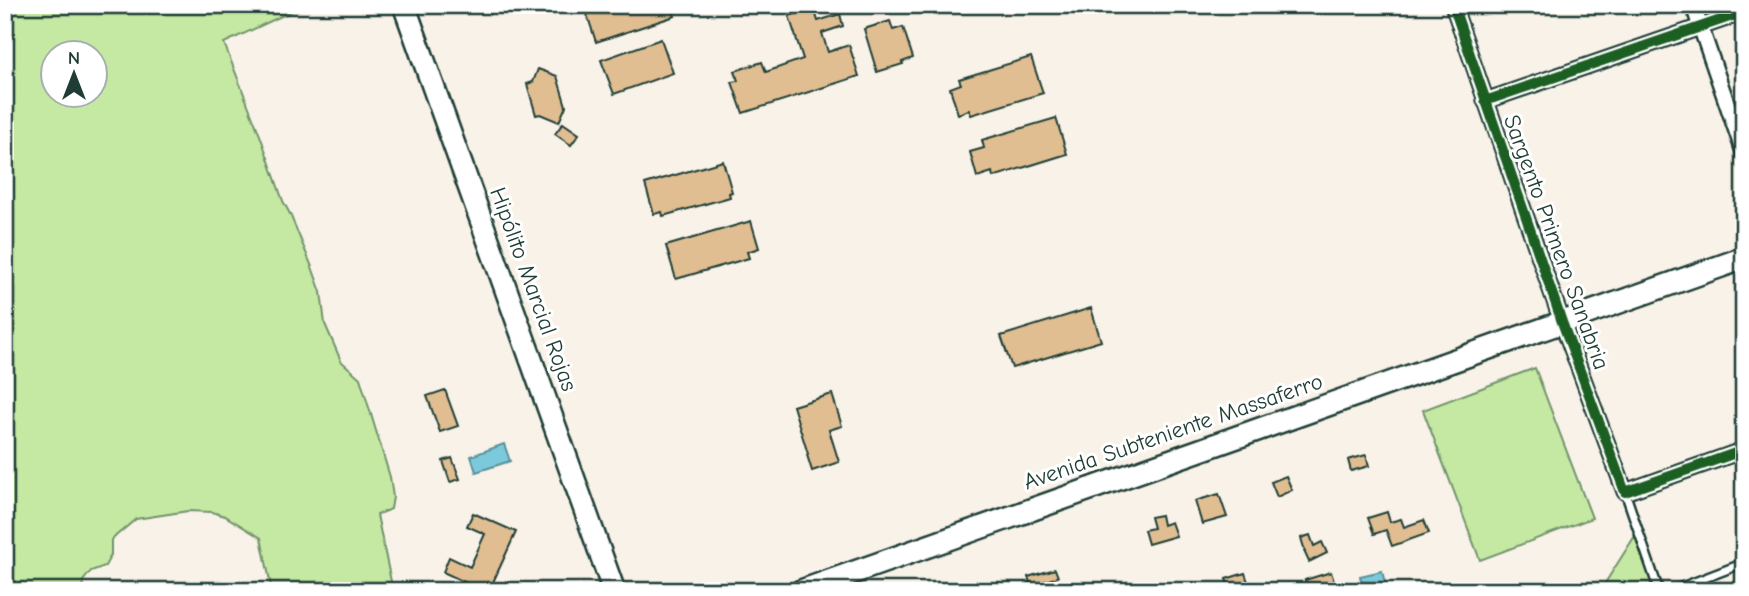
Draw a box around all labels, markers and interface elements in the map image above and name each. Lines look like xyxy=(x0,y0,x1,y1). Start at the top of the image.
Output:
north arrow xyxy=(38,38,108,108)
text: N xyxy=(68,47,80,69)
street label: Sargento Primero Sanabria xyxy=(1498,111,1615,373)
street label: Hipólito Marcial Rojas xyxy=(484,184,583,395)
street label: Avenida Subteniente Massaferro xyxy=(1020,367,1326,495)

